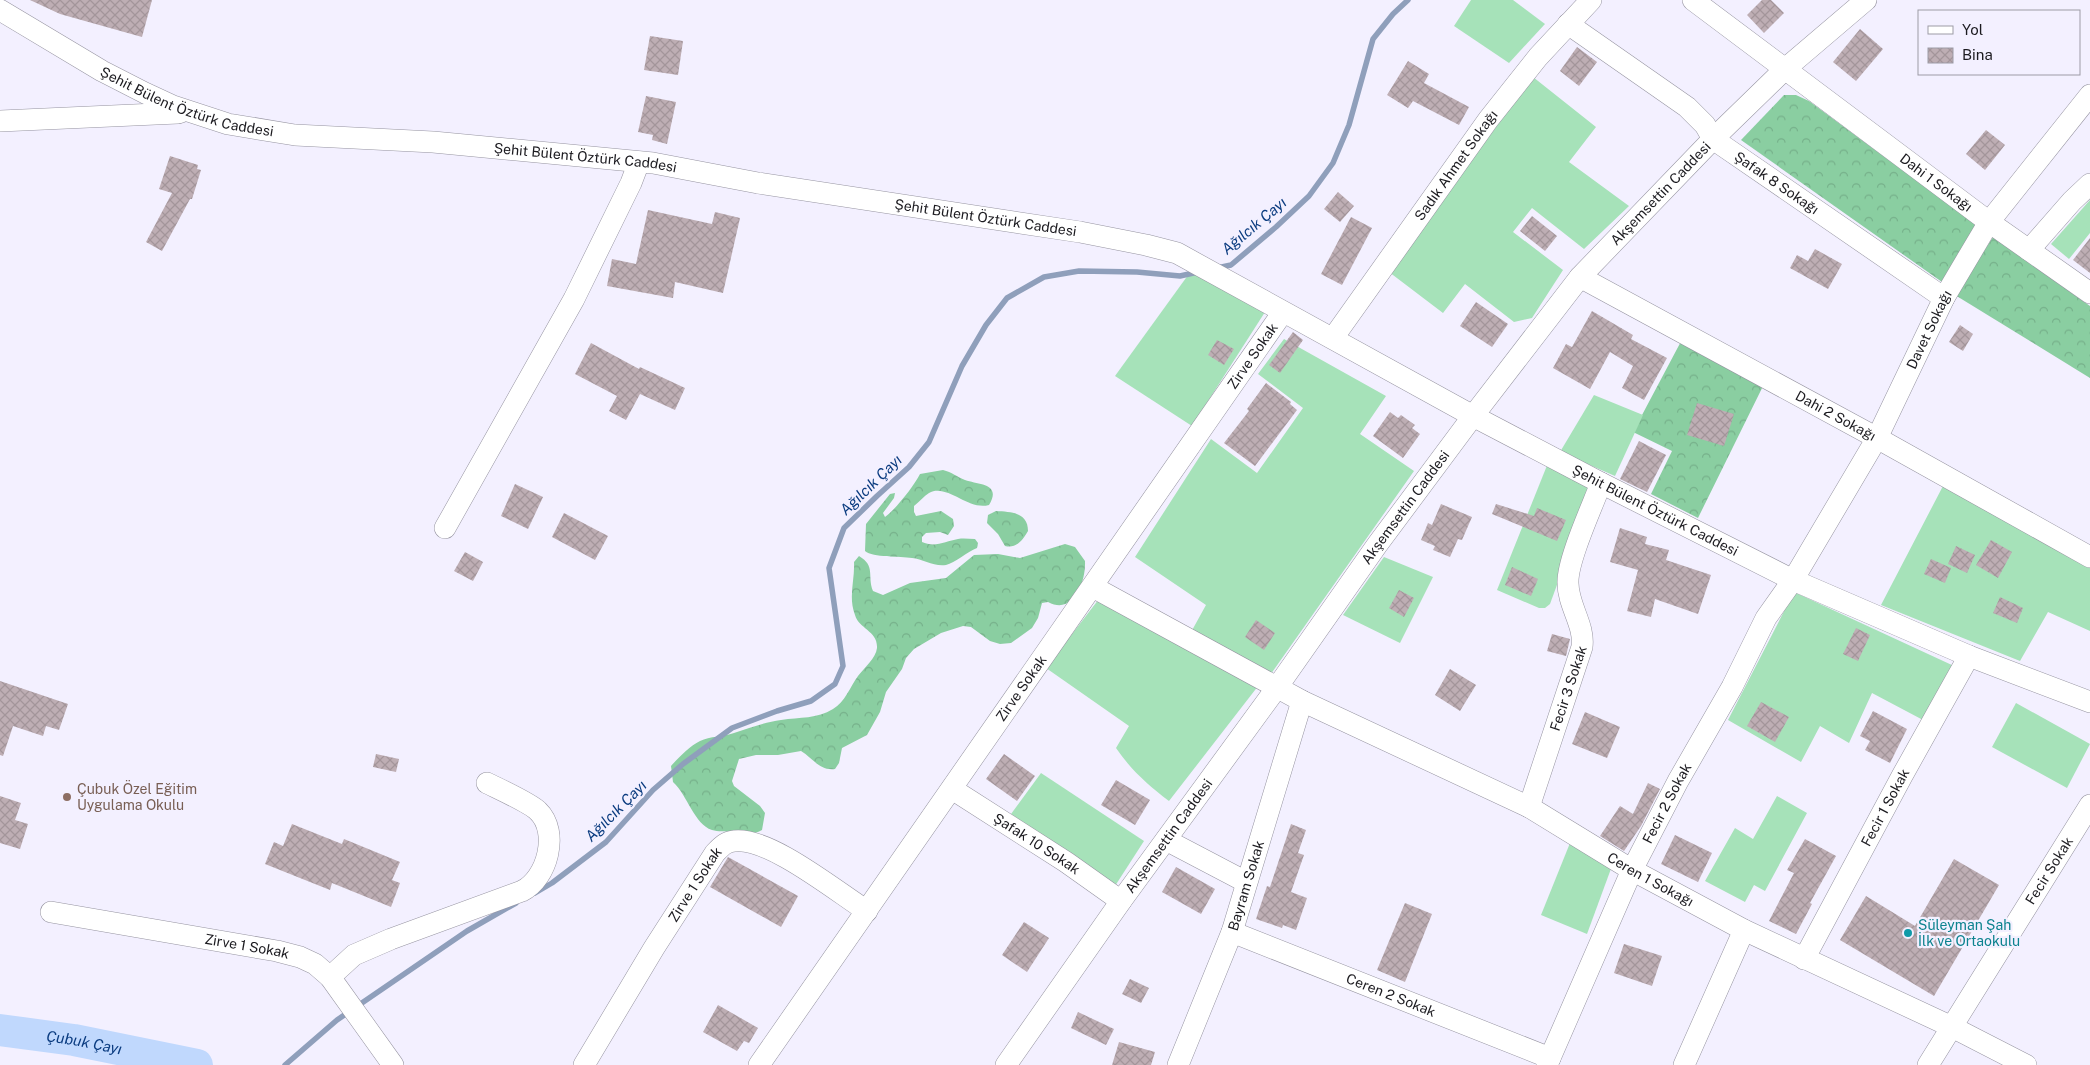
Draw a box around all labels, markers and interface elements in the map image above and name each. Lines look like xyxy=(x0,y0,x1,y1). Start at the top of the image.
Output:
legend xyxy=(1918,10,2080,75)
text: Yol xyxy=(1962,21,1983,38)
text: Bina xyxy=(1962,46,1993,63)
street label: Şehit Bülent Öztürk Caddesi xyxy=(98,64,275,139)
street label: Sadık Ahmet Sokağı xyxy=(1411,107,1501,224)
street label: Akşemsettin Caddesi xyxy=(1607,139,1714,248)
street label: Şehit Bülent Öztürk Caddesi xyxy=(493,140,678,175)
street label: Şafak 8 Sokağı xyxy=(1731,148,1822,217)
street label: Dahi 1 Sokağı xyxy=(1897,150,1976,215)
water label: Ağılcık Çayı xyxy=(1218,193,1290,258)
street label: Şehit Bülent Öztürk Caddesi xyxy=(893,196,1078,239)
street label: Davet Sokağı xyxy=(1903,287,1955,372)
street label: Zirve Sokak xyxy=(1224,320,1281,392)
street label: Dahi 2 Sokağı xyxy=(1793,387,1879,444)
street label: Akşemsettin Caddesi xyxy=(1358,447,1453,567)
water label: Ağılcık Çayı xyxy=(836,451,905,518)
street label: Şehit Bülent Öztürk Caddesi xyxy=(1570,461,1741,559)
street label: Fecir 3 Sokak xyxy=(1547,644,1590,733)
street label: Zirve Sokak xyxy=(993,652,1050,724)
street label: Fecir 2 Sokak xyxy=(1639,760,1695,846)
street label: Fecir 1 Sokak xyxy=(1858,766,1913,849)
water label: Ağılcık Çayı xyxy=(582,776,650,845)
street label: Akşemsettin Caddesi xyxy=(1122,776,1215,896)
place label: Çubuk Özel Eğitim Uygulama Okulu xyxy=(77,779,197,813)
marker: Çubuk Özel Eğitim Uygulama Okulu xyxy=(61,791,73,803)
street label: Şafak 10 Sokak xyxy=(991,810,1083,878)
street label: Fecir Sokak xyxy=(2022,834,2076,907)
street label: Bayram Sokak xyxy=(1225,838,1267,933)
street label: Zirve 1 Sokak xyxy=(665,843,725,925)
street label: Ceren 1 Sokağı xyxy=(1604,849,1696,910)
place label: Süleyman Şah İlk ve Ortaokulu xyxy=(1918,917,2020,949)
marker: Süleyman Şah İlk ve Ortaokulu xyxy=(1902,927,1914,939)
street label: Zirve 1 Sokak xyxy=(203,931,291,962)
street label: Ceren 2 Sokak xyxy=(1344,970,1438,1020)
water label: Çubuk Çayı xyxy=(45,1027,124,1058)

